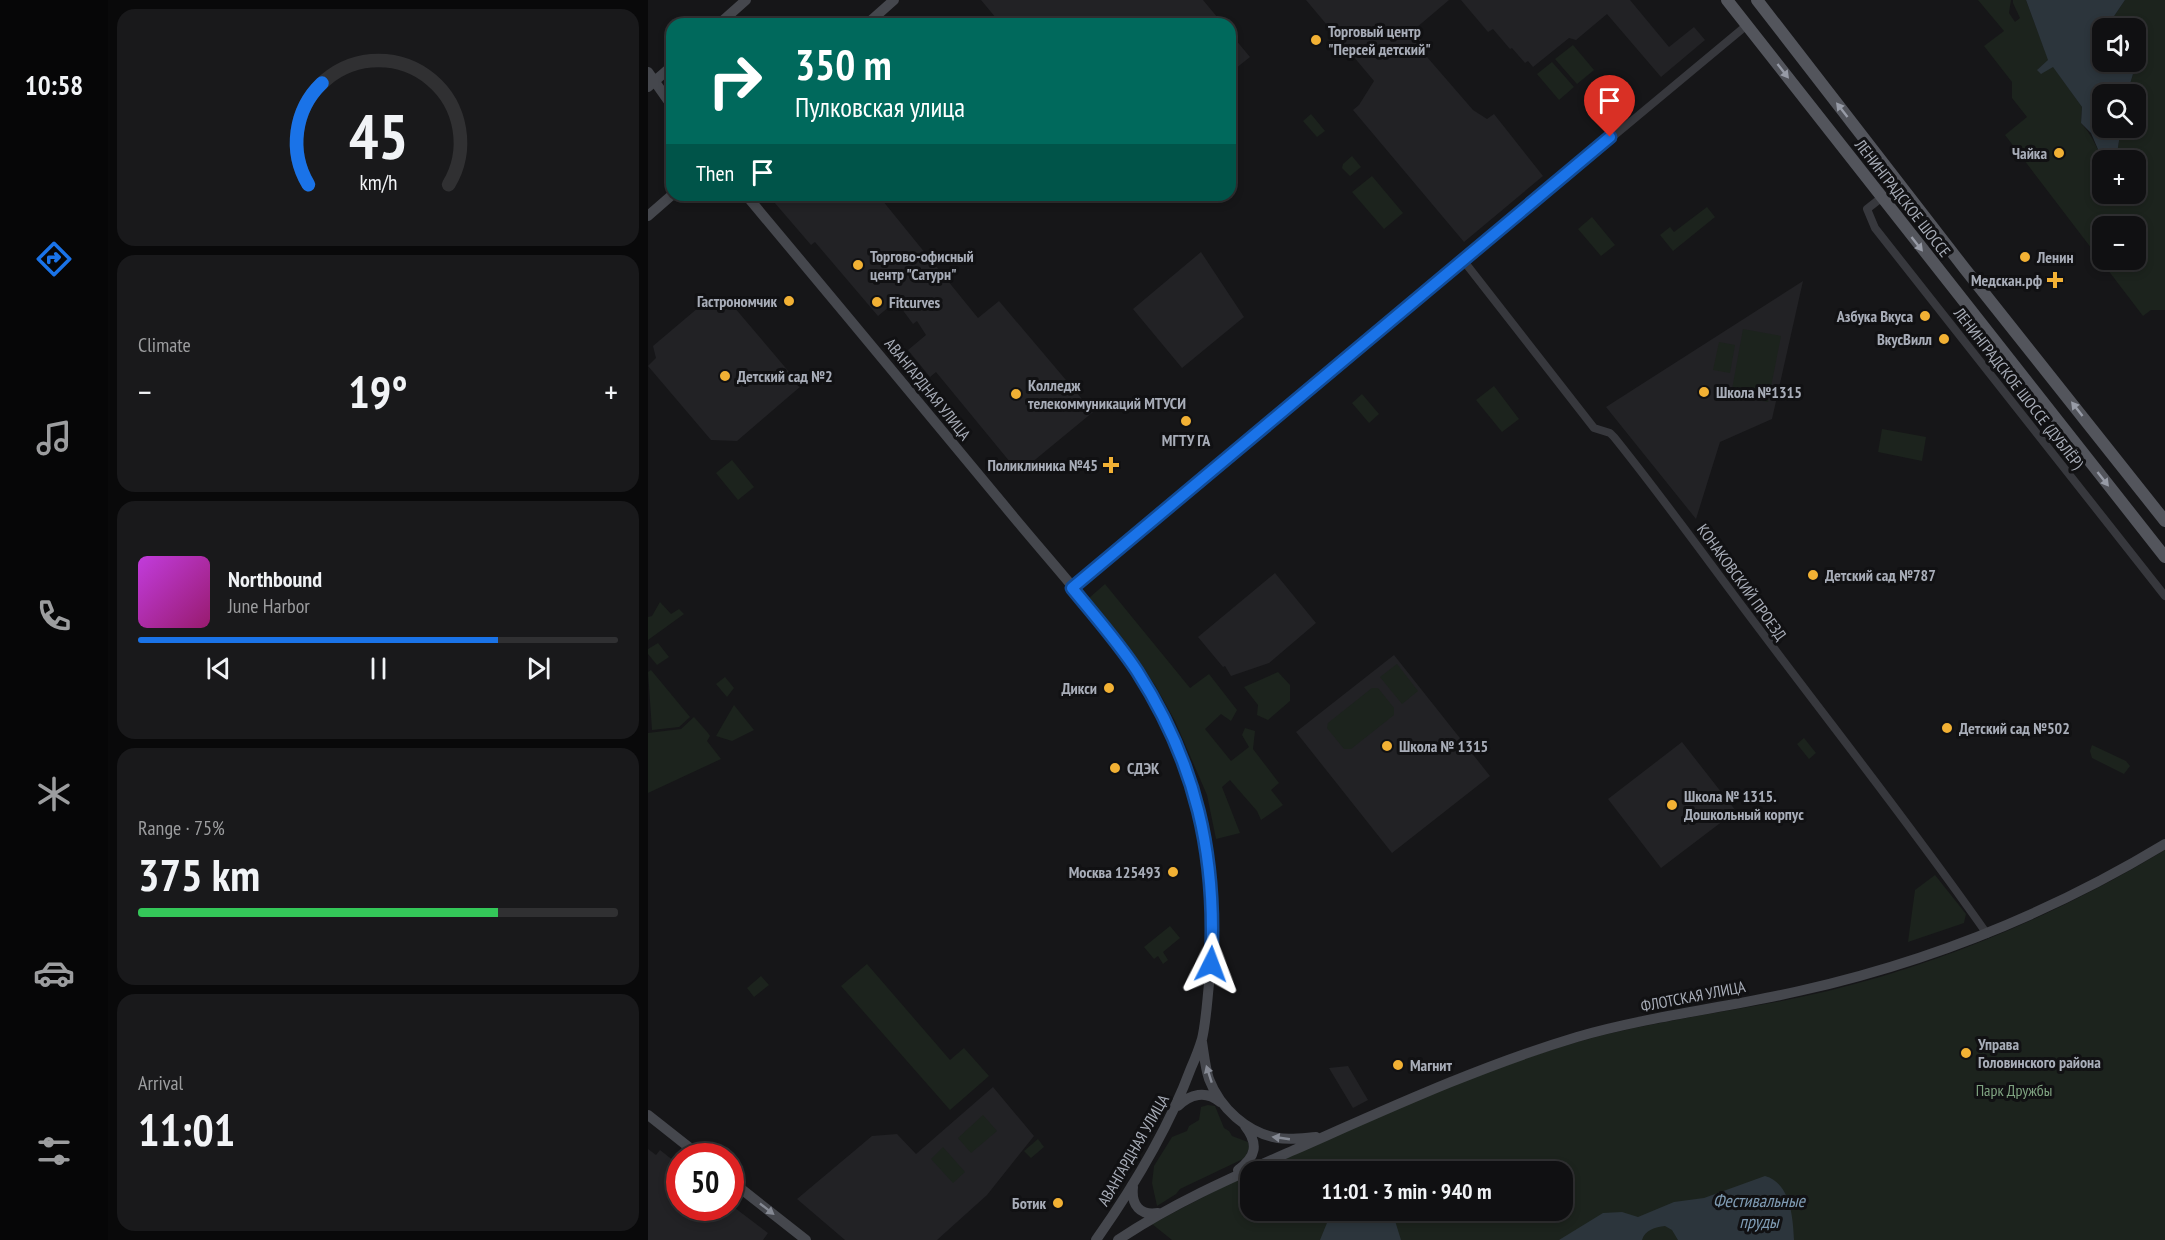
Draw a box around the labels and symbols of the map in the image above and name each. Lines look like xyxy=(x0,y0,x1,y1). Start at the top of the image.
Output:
place label: Торговый центр "Персей детский" xyxy=(1328,21,1431,59)
marker: Торговый центр "Персей детский" xyxy=(1309,33,1323,47)
one-way arrow xyxy=(1776,63,1789,79)
pin xyxy=(1584,75,1635,137)
one-way arrow xyxy=(1837,102,1849,117)
street label: ЛЕНИНГРАДСКОЕ ШОССЕ xyxy=(1850,134,1955,261)
place label: Чайка xyxy=(2012,143,2047,163)
marker: Чайка xyxy=(2052,146,2066,160)
one-way arrow xyxy=(1911,236,1923,252)
place label: Торгово-офисный центр "Сатурн" xyxy=(870,246,974,284)
place label: Ленин xyxy=(2036,247,2074,267)
marker: Ленин xyxy=(2018,250,2032,264)
marker: Торгово-офисный центр "Сатурн" xyxy=(851,258,865,272)
place label: Медскан.рф xyxy=(1971,270,2043,290)
marker: Медскан.рф xyxy=(2046,271,2064,289)
place label: Гастрономчик xyxy=(697,291,777,311)
place label: Fitcurves xyxy=(889,292,941,312)
marker: Гастрономчик xyxy=(782,294,796,308)
marker: Fitcurves xyxy=(870,295,884,309)
street label: ЛЕНИНГРАДСКОЕ ШОССЕ (ДУБЛЁР) xyxy=(1949,303,2088,473)
place label: Азбука Вкуса xyxy=(1836,306,1913,326)
marker: Азбука Вкуса xyxy=(1918,309,1932,323)
place label: ВкусВилл xyxy=(1877,329,1932,349)
marker: ВкусВилл xyxy=(1937,332,1951,346)
street label: АВАНГАРДНАЯ УЛИЦА xyxy=(881,334,976,444)
place label: Детский сад №2 xyxy=(737,366,833,386)
marker: Детский сад №2 xyxy=(718,369,732,383)
place label: Колледж телекоммуникаций МТУСИ xyxy=(1028,375,1186,413)
place label: Школа №1315 xyxy=(1716,382,1802,402)
marker: Школа №1315 xyxy=(1697,385,1711,399)
marker: Колледж телекоммуникаций МТУСИ xyxy=(1009,387,1023,401)
one-way arrow xyxy=(2071,401,2084,417)
marker: МГТУ ГА xyxy=(1179,414,1193,428)
place label: МГТУ ГА xyxy=(1162,430,1211,450)
place label: Поликлиника №45 xyxy=(987,455,1098,475)
marker: Поликлиника №45 xyxy=(1102,456,1120,474)
one-way arrow xyxy=(2097,471,2110,487)
street label: КОНАКОВСКИЙ ПРОЕЗД xyxy=(1693,520,1791,644)
place label: Детский сад №787 xyxy=(1825,565,1936,585)
marker: Детский сад №787 xyxy=(1806,568,1820,582)
place label: Дикси xyxy=(1061,678,1097,698)
marker: Дикси xyxy=(1102,681,1116,695)
place label: Детский сад №502 xyxy=(1959,718,2070,738)
marker: Детский сад №502 xyxy=(1940,721,1954,735)
place label: Школа № 1315 xyxy=(1399,736,1488,756)
marker: Школа № 1315 xyxy=(1380,739,1394,753)
place label: СДЭК xyxy=(1127,758,1160,778)
marker: СДЭК xyxy=(1108,761,1122,775)
place label: Школа № 1315. Дошкольный корпус xyxy=(1684,786,1804,824)
marker: Школа № 1315. Дошкольный корпус xyxy=(1665,798,1679,812)
place label: Москва 125493 xyxy=(1069,862,1161,882)
marker: Москва 125493 xyxy=(1166,865,1180,879)
position arrow xyxy=(1179,932,1243,996)
street label: ФЛОТСКАЯ УЛИЦА xyxy=(1639,976,1747,1016)
place label: Управа Головинского района xyxy=(1977,1034,2101,1072)
marker: Управа Головинского района xyxy=(1959,1046,1973,1060)
place label: Магнит xyxy=(1410,1055,1452,1075)
marker: Магнит xyxy=(1391,1058,1405,1072)
one-way arrow xyxy=(1204,1065,1213,1083)
park label: Парк Дружбы xyxy=(1976,1080,2052,1100)
street label: АВАНГАРДНАЯ УЛИЦА xyxy=(1093,1090,1173,1209)
one-way arrow xyxy=(1272,1133,1291,1142)
speed limit sign: 50 xyxy=(666,1143,744,1221)
water label: Фестивальные пруды xyxy=(1713,1189,1807,1233)
place label: Ботик xyxy=(1012,1193,1046,1213)
marker: Ботик xyxy=(1051,1196,1065,1210)
one-way arrow xyxy=(759,1202,775,1215)

